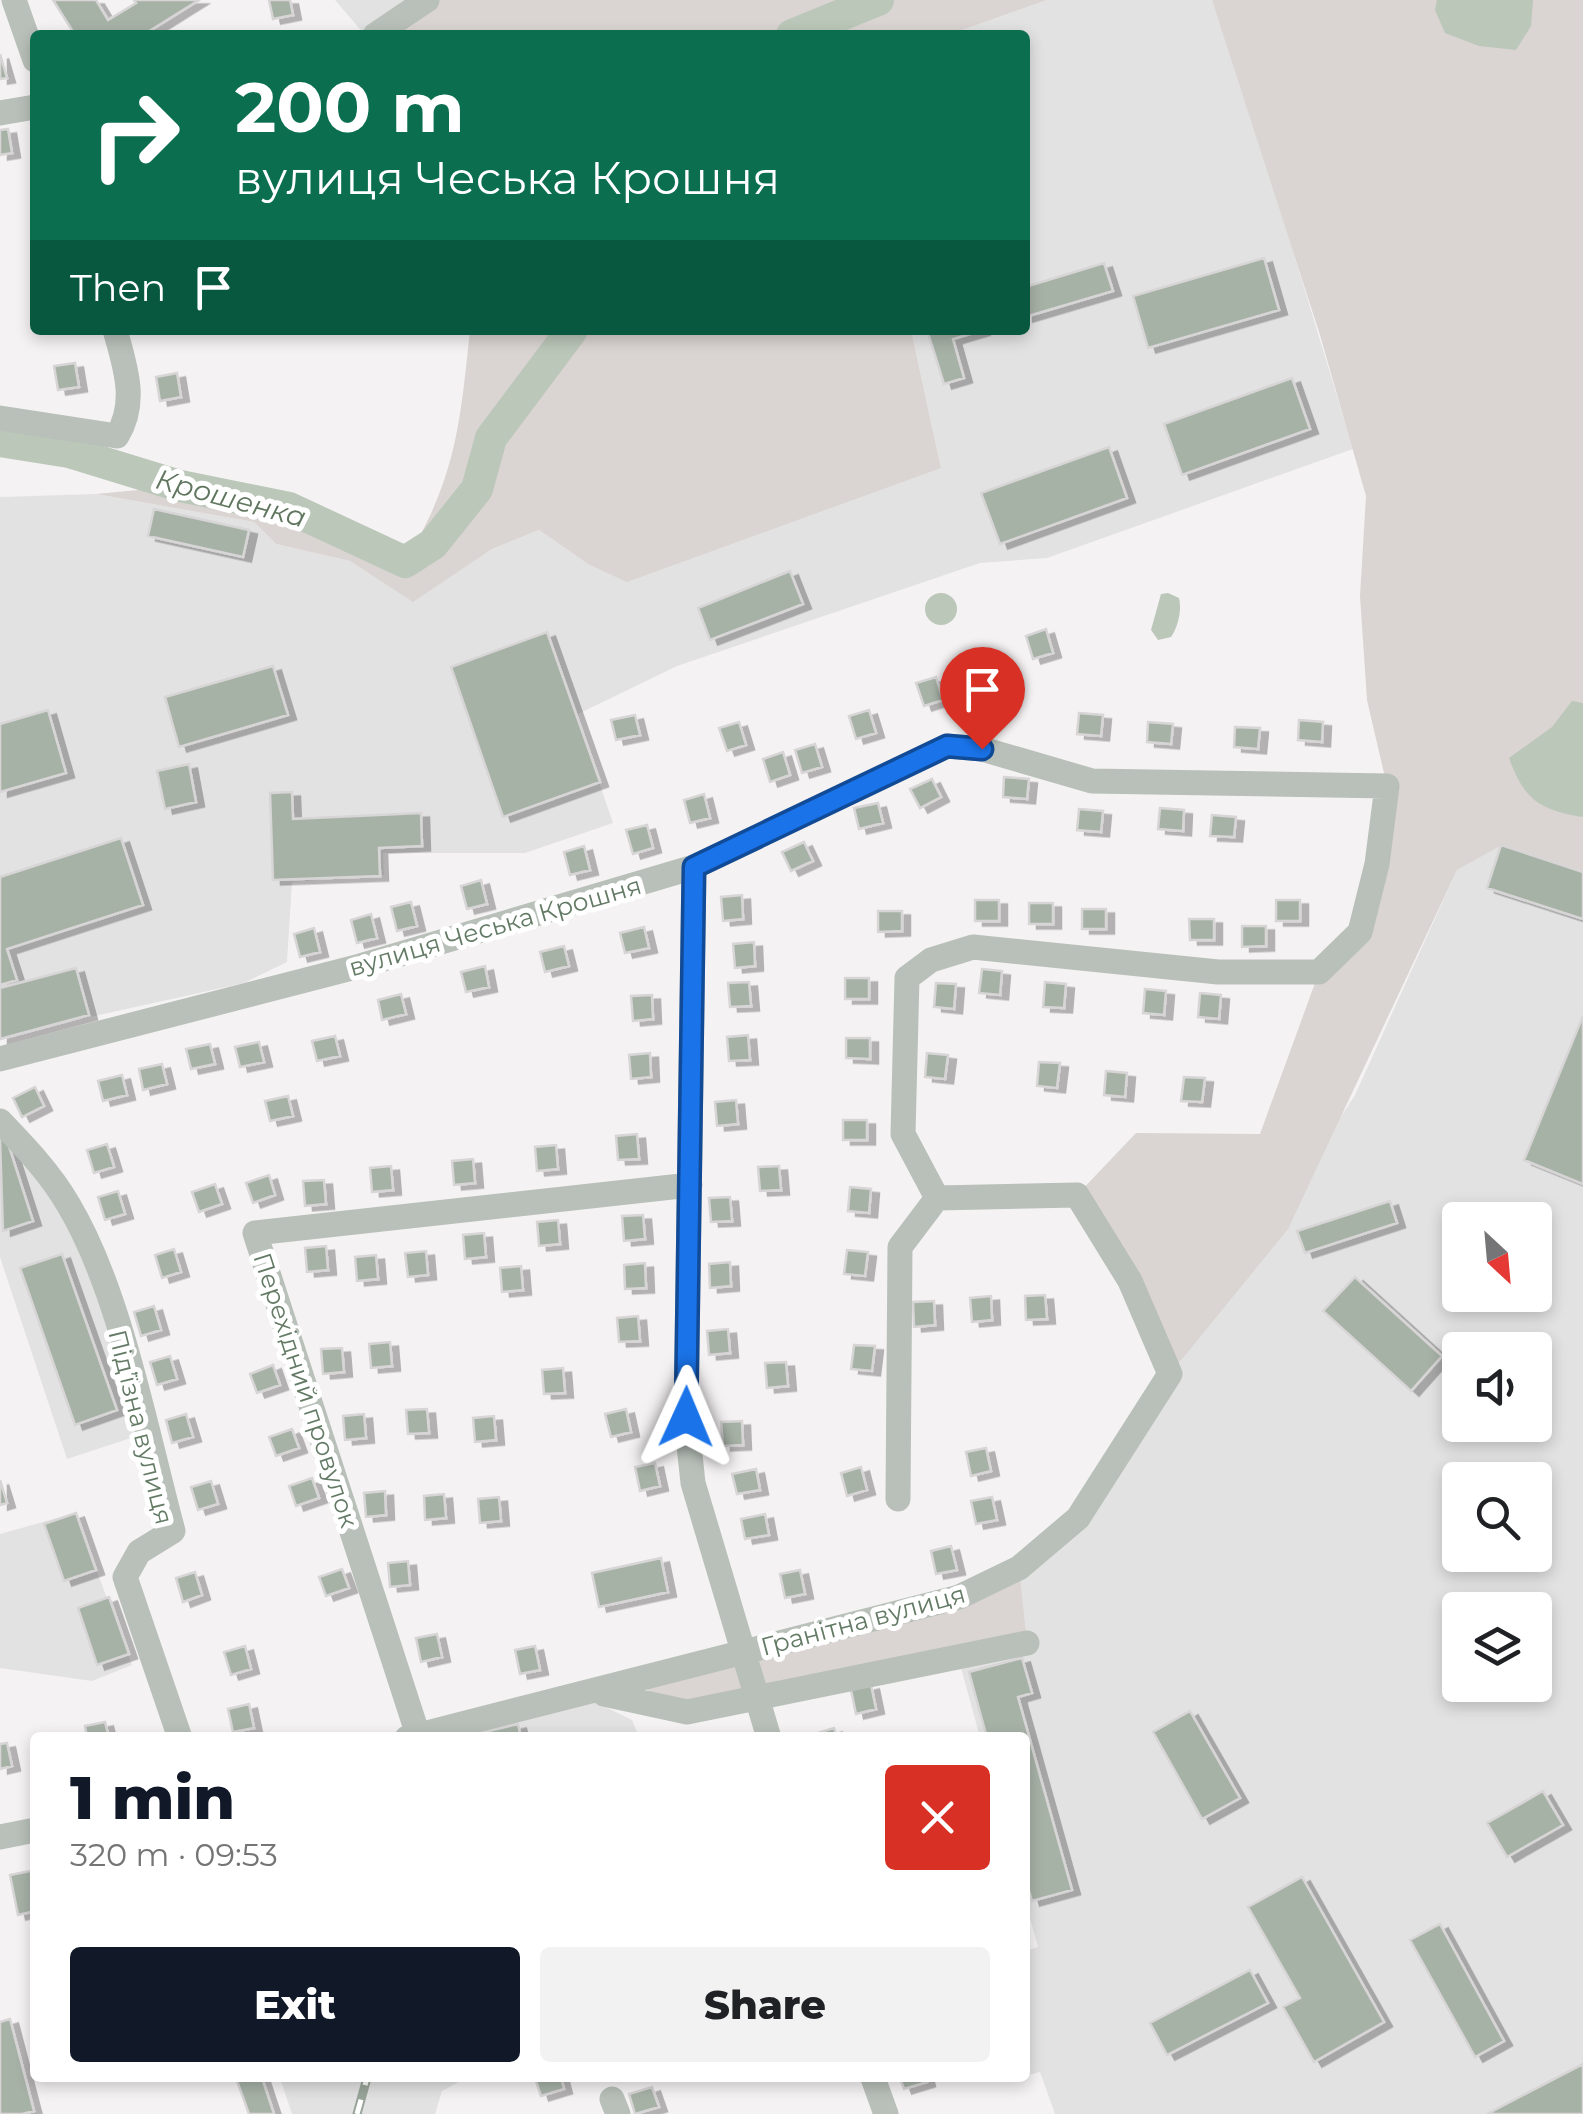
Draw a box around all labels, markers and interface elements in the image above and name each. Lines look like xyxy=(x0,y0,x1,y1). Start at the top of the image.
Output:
text: 200 m xyxy=(235,64,465,150)
icon: right xyxy=(70,70,200,200)
text: вулиця Чеська Крошня xyxy=(235,150,780,205)
icon: arrive xyxy=(186,260,241,315)
text: Then xyxy=(70,264,166,311)
water label: Крошенка xyxy=(152,462,310,534)
pin xyxy=(940,647,1025,750)
icon: arrive xyxy=(955,662,1010,717)
street label: вулиця Чеська Крошня xyxy=(345,870,645,982)
north arrow xyxy=(1442,1202,1552,1312)
map controls xyxy=(1442,1202,1552,1702)
street label: Перехідний провулок xyxy=(247,1249,365,1532)
street label: Підʼїзна вулиця xyxy=(102,1327,180,1527)
button: sound xyxy=(1442,1332,1552,1442)
position arrow xyxy=(634,1365,738,1469)
button: search xyxy=(1442,1462,1552,1572)
street label: Гранітна вулиця xyxy=(758,1578,968,1662)
button: layers xyxy=(1442,1592,1552,1702)
text: 1 min xyxy=(70,1761,235,1834)
button: close xyxy=(885,1765,990,1870)
text: 320 m · 09:53 xyxy=(70,1835,278,1874)
button: Exit xyxy=(70,1947,520,2062)
button: Share xyxy=(540,1947,990,2062)

